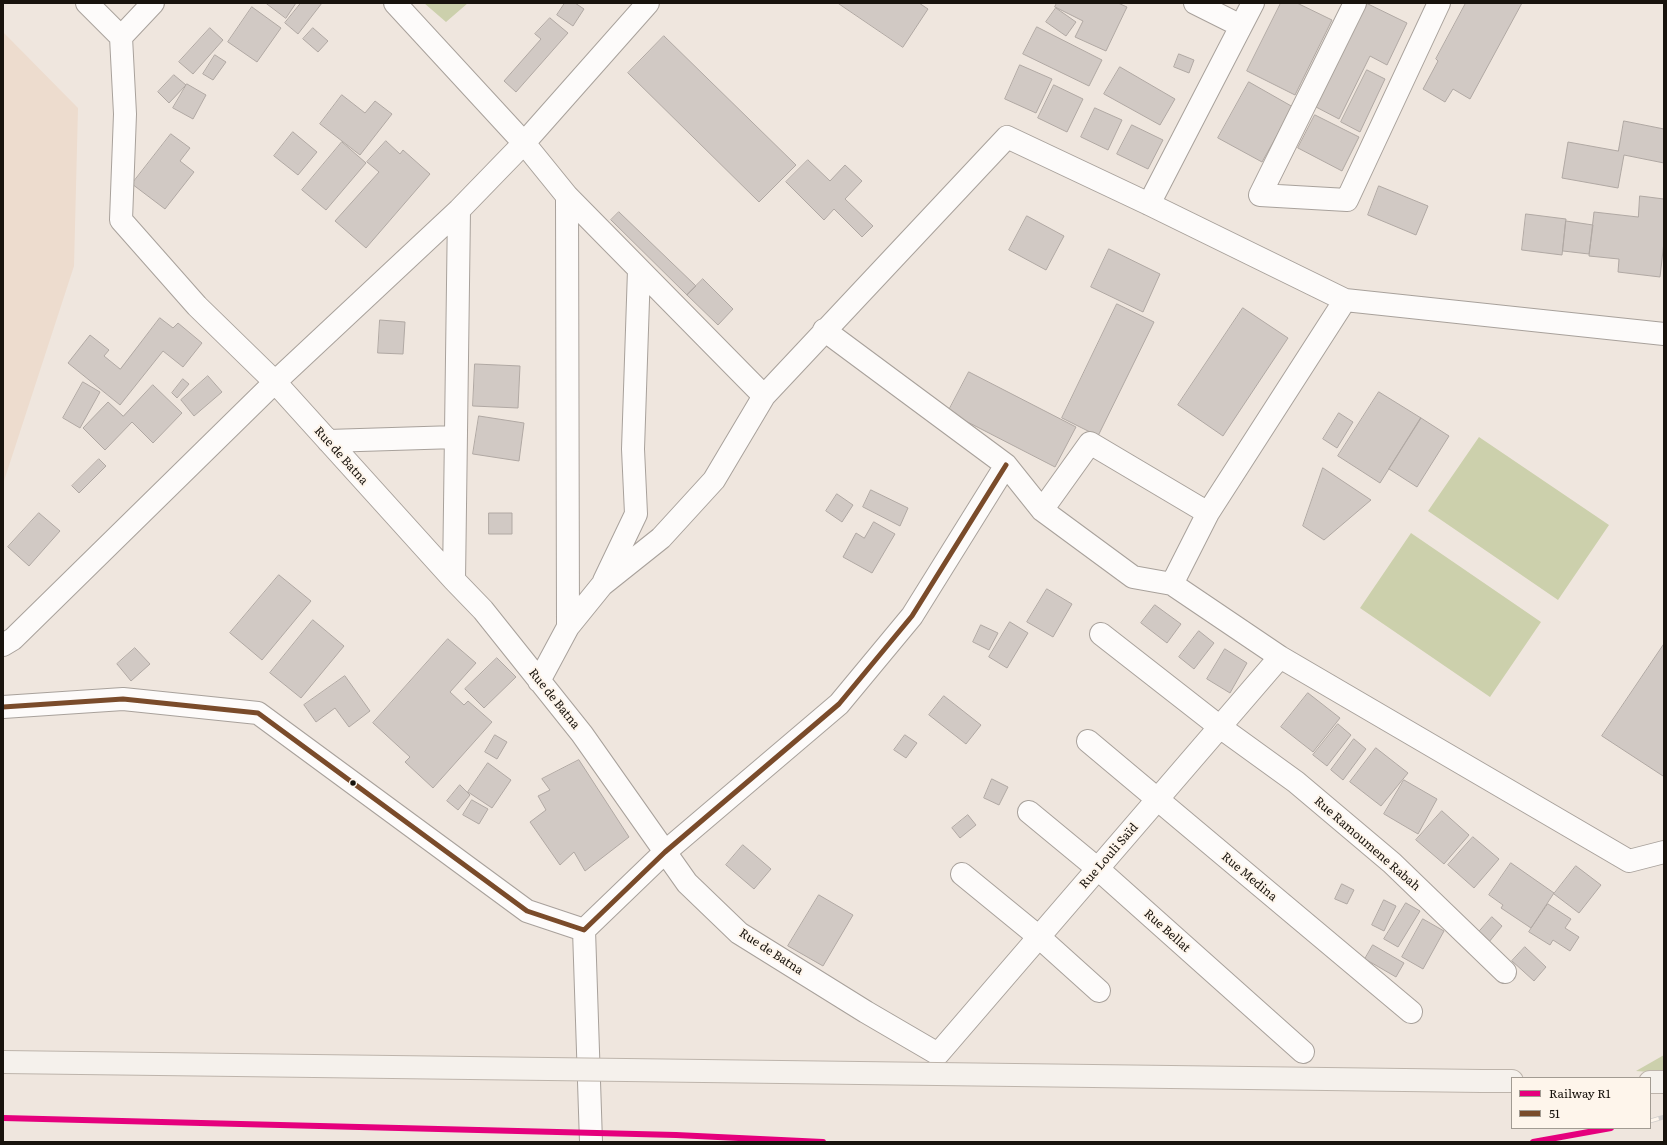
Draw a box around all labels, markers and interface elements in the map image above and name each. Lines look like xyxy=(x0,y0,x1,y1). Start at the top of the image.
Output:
street label: Rue de Batna xyxy=(311,424,371,488)
street label: Rue de Batna xyxy=(525,666,583,732)
unlabelled marker xyxy=(348,778,358,788)
street label: Rue Ramoumene Rabah xyxy=(1311,794,1423,894)
street label: Rue Louli Saïd xyxy=(1077,820,1141,892)
street label: Rue Medina xyxy=(1218,850,1280,904)
street label: Rue Bellat xyxy=(1141,906,1193,956)
street label: Rue de Batna xyxy=(736,926,806,978)
legend xyxy=(1511,1077,1651,1129)
text: Railway R1 xyxy=(1549,1084,1611,1102)
text: 51 xyxy=(1549,1104,1560,1122)

